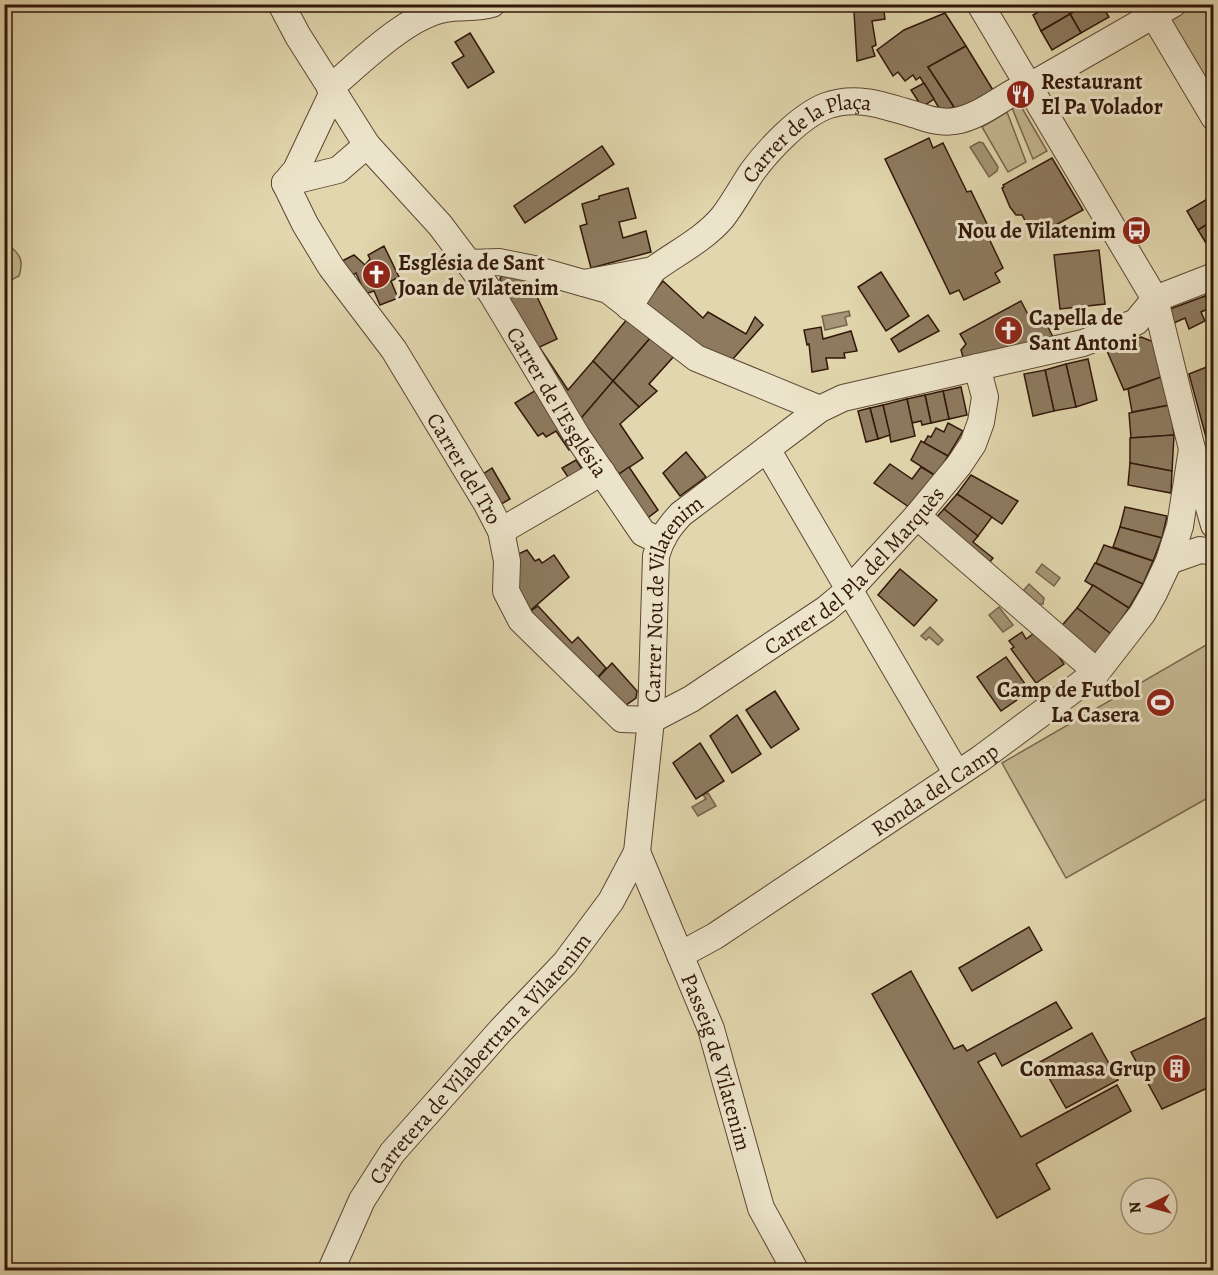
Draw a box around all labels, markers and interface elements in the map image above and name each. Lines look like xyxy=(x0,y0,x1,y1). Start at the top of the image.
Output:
place label: Restaurant El Pa Volador xyxy=(1041,67,1163,122)
restaurant icon: Restaurant El Pa Volador xyxy=(1004,78,1036,110)
street label: Carrer de la Plaça xyxy=(735,87,875,189)
bus stop icon: Nou de Vilatenim xyxy=(1121,214,1153,246)
place label: Nou de Vilatenim xyxy=(957,216,1116,246)
place label: Església de Sant Joan de Vilatenim xyxy=(398,248,559,303)
church icon: Església de Sant Joan de Vilatenim xyxy=(361,259,393,291)
place label: Capella de Sant Antoni xyxy=(1029,303,1138,358)
church icon: Capella de Sant Antoni xyxy=(992,314,1024,346)
street label: Carrer de l'Església xyxy=(499,321,615,484)
street label: Carrer del Tro xyxy=(419,407,509,530)
street label: Carrer del Pla del Marquès xyxy=(758,480,951,662)
street label: Carrer Nou de Vilatenim xyxy=(638,488,710,703)
place label: Camp de Futbol La Casera xyxy=(997,675,1140,730)
sports icon: Camp de Futbol La Casera xyxy=(1145,686,1177,718)
street label: Ronda del Camp xyxy=(865,736,1005,844)
street label: Carretera de Vilabertran a Vilatenim xyxy=(362,927,598,1190)
street label: Passeig de Vilatenim xyxy=(673,969,758,1154)
building icon: Conmasa Grup xyxy=(1161,1052,1193,1084)
place label: Conmasa Grup xyxy=(1020,1054,1156,1084)
north arrow xyxy=(1119,1176,1179,1236)
text: N xyxy=(1123,1200,1147,1214)

